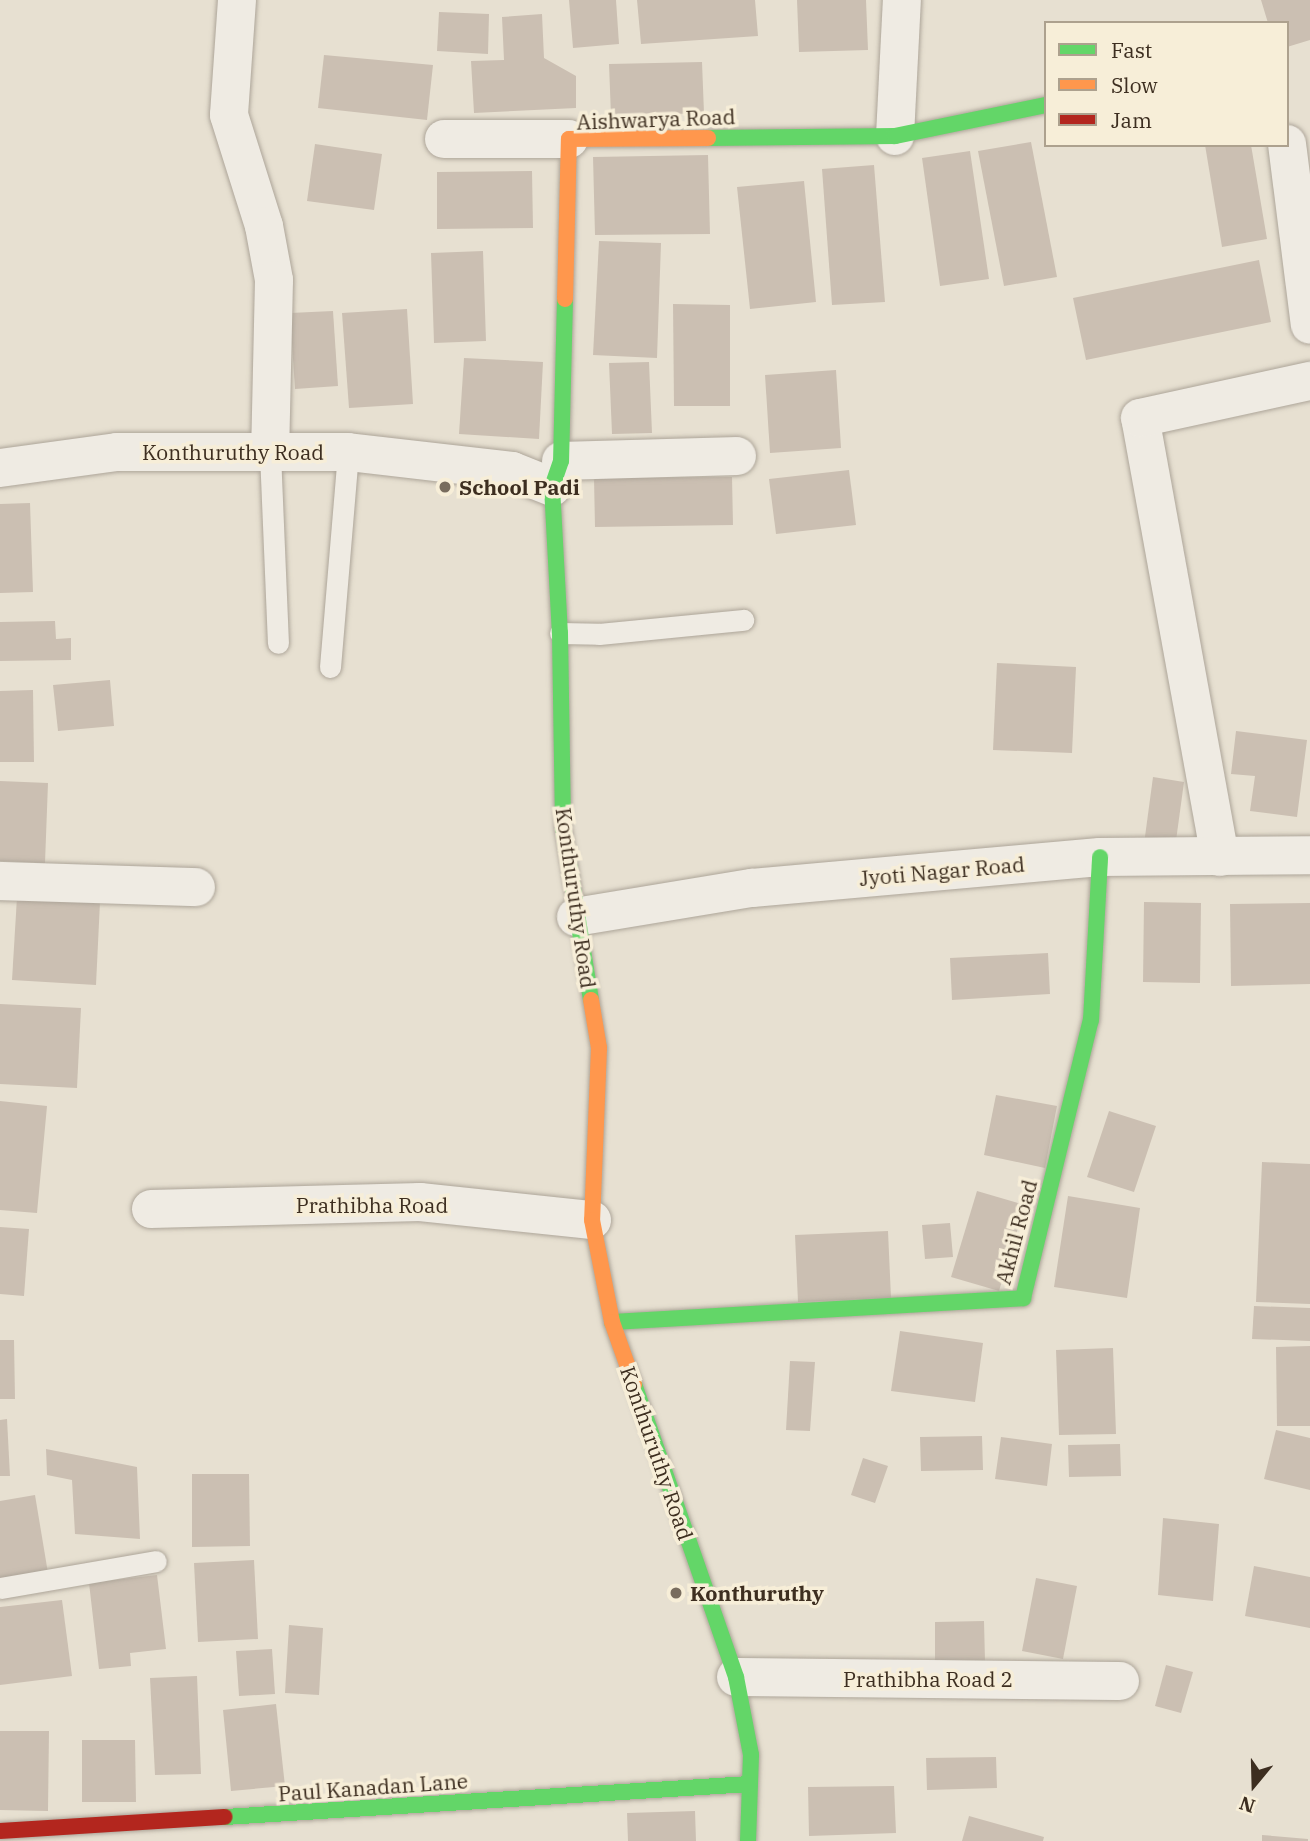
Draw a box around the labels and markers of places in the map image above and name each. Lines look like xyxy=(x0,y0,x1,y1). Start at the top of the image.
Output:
place label: School Padi xyxy=(459,474,580,500)
marker: School Padi xyxy=(437,479,453,495)
place label: Konthuruthy xyxy=(690,1580,824,1606)
marker: Konthuruthy xyxy=(668,1585,684,1601)

